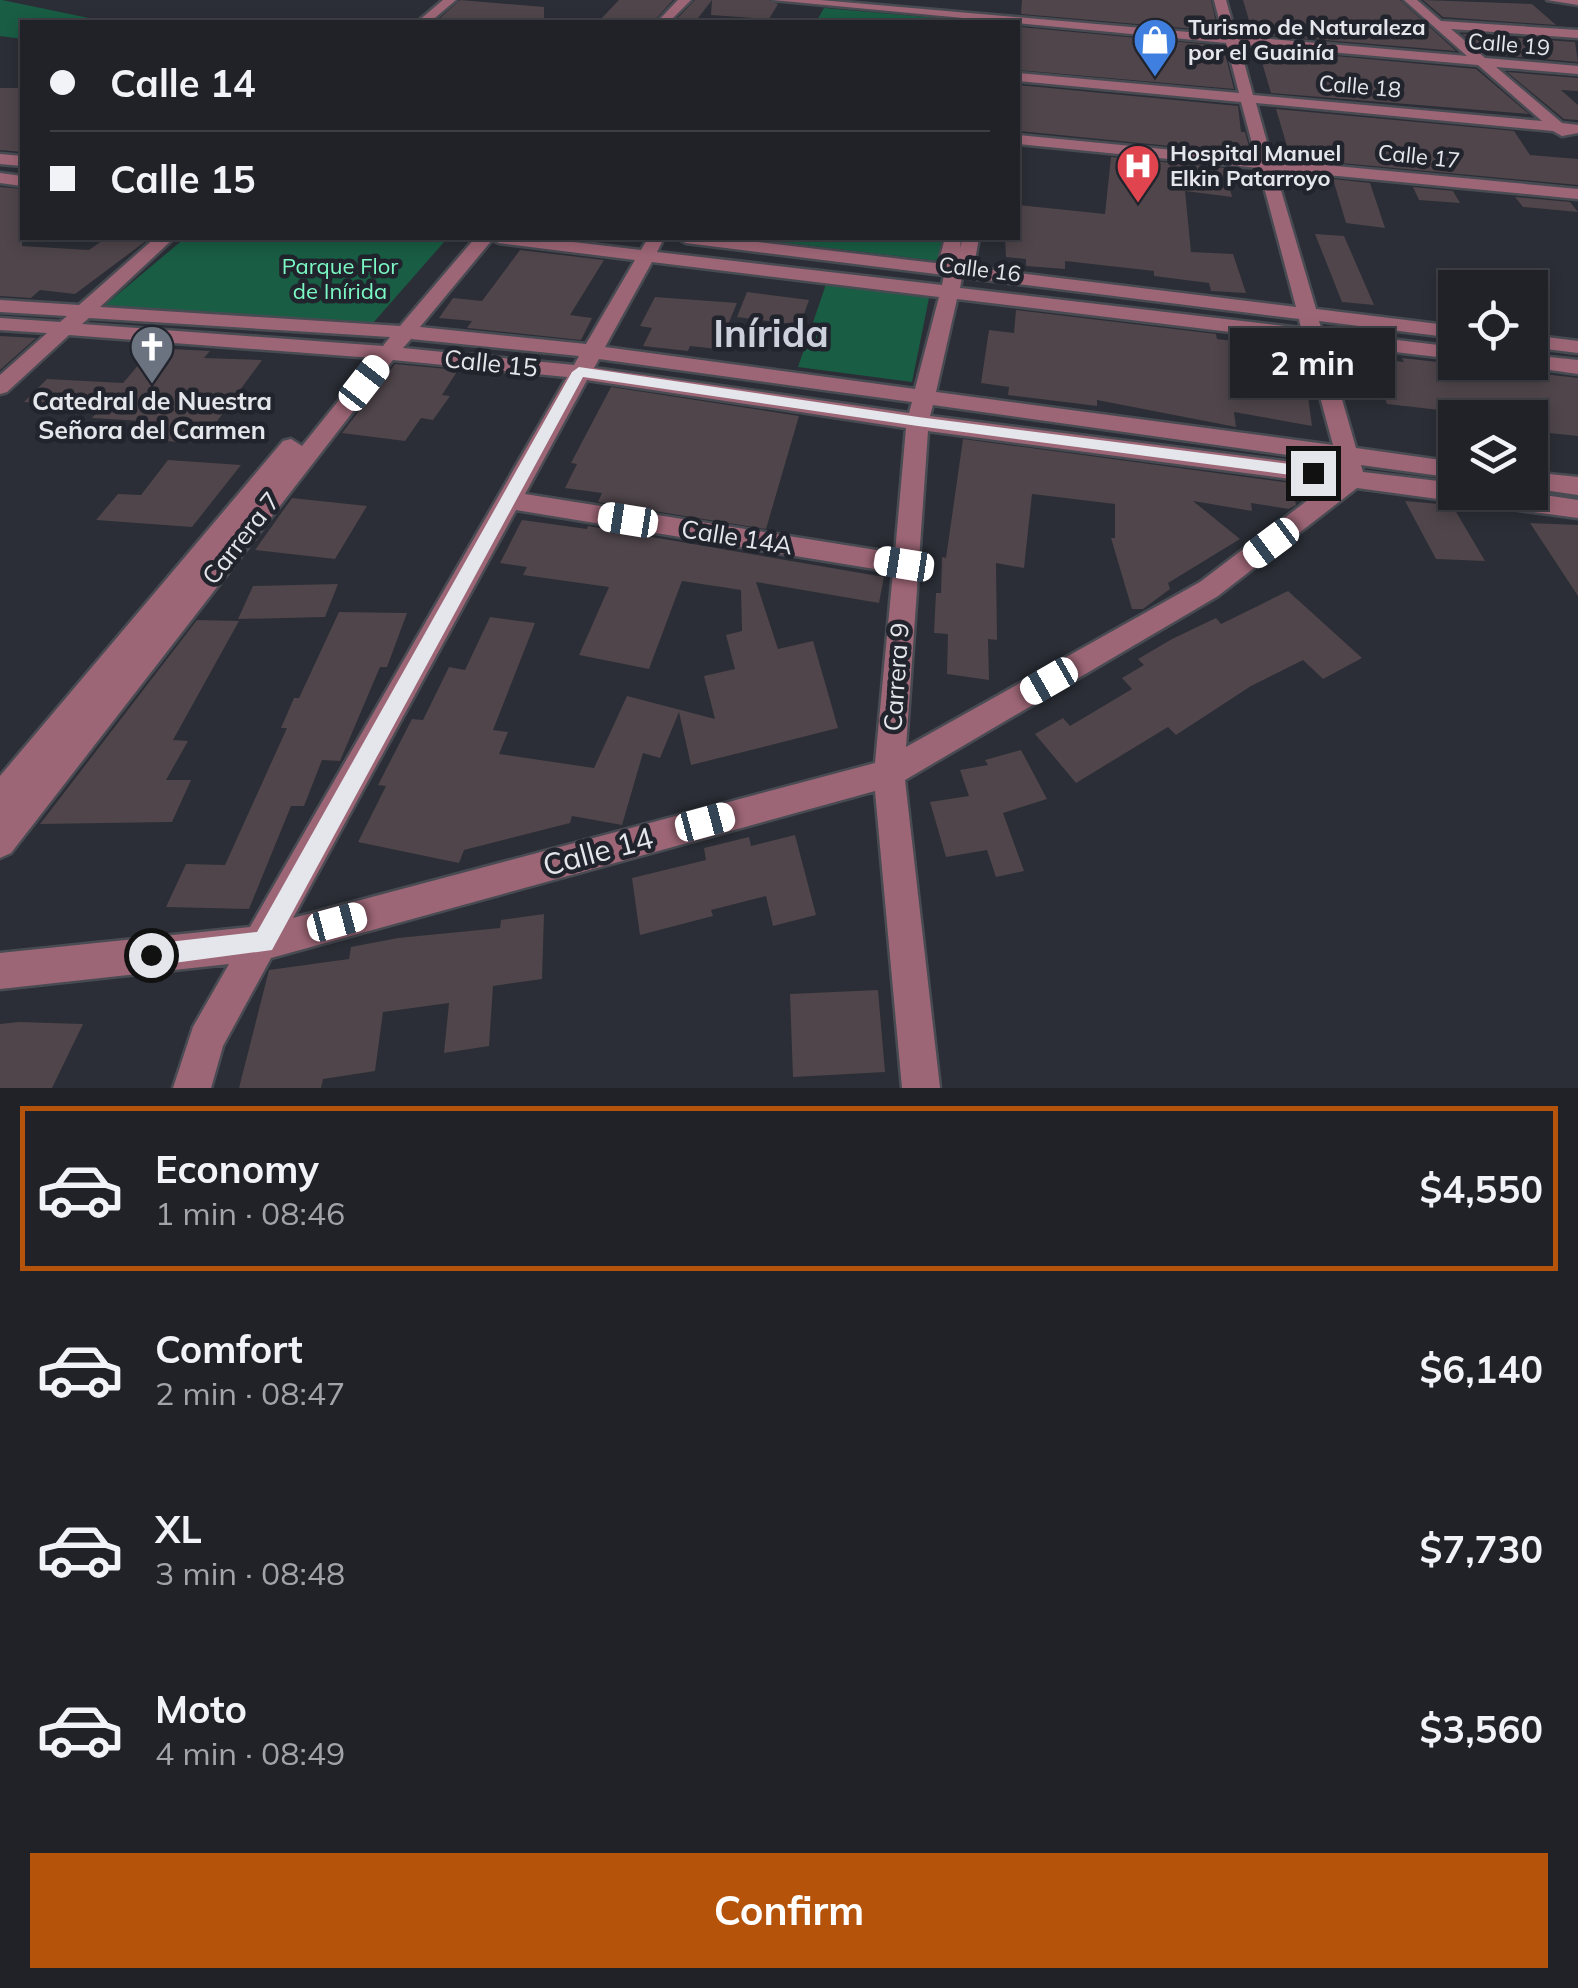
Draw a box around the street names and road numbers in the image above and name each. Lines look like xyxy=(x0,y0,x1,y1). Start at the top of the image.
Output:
street label: Calle 19 xyxy=(1467,26,1551,62)
street label: Calle 18 xyxy=(1318,68,1402,104)
street label: Calle 17 xyxy=(1377,138,1461,174)
street label: Calle 16 xyxy=(937,250,1023,288)
street label: Calle 15 xyxy=(443,342,539,383)
street label: Carrera 7 xyxy=(195,485,286,590)
street label: Calle 14A xyxy=(679,512,795,561)
street label: Carrera 9 xyxy=(876,622,915,732)
street label: Calle 14 xyxy=(539,818,657,884)

